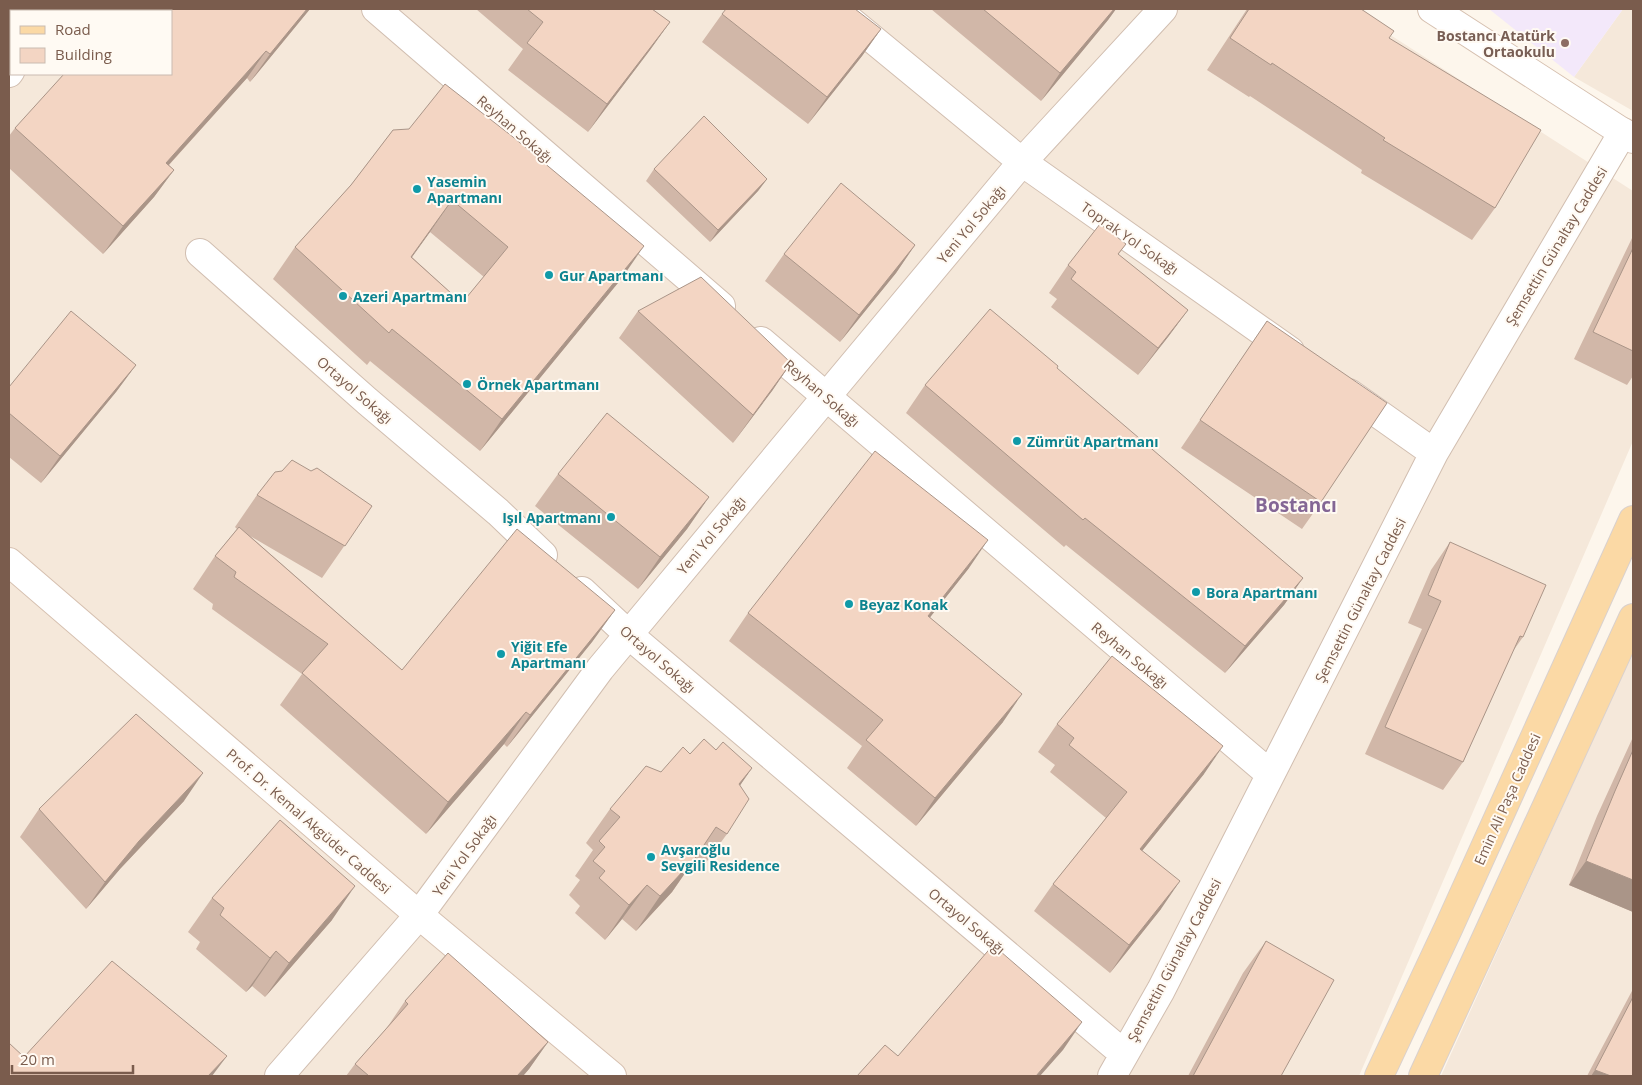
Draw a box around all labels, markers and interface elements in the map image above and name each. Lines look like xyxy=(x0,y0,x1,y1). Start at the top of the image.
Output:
legend xyxy=(10,10,172,75)
text: Road xyxy=(55,19,91,39)
place label: Bostancı Atatürk Ortaokulu xyxy=(1437,26,1555,61)
marker: Bostancı Atatürk Ortaokulu xyxy=(1559,37,1571,49)
text: Building xyxy=(55,44,112,64)
street label: Reyhan Sokağı xyxy=(473,91,557,167)
street label: Şemsettin Günaltay Caddesi xyxy=(1501,163,1611,329)
place label: Yasemin Apartmanı xyxy=(427,172,502,207)
street label: Yeni Yol Sokağı xyxy=(932,181,1010,267)
marker: Yasemin Apartmanı xyxy=(411,183,423,195)
street label: Toprak Yol Sokağı xyxy=(1077,197,1183,279)
place label: Gur Apartmanı xyxy=(559,266,663,285)
marker: Gur Apartmanı xyxy=(543,269,555,281)
place label: Azeri Apartmanı xyxy=(353,287,467,306)
marker: Azeri Apartmanı xyxy=(337,290,349,302)
street label: Ortayol Sokağı xyxy=(313,352,397,428)
street label: Reyhan Sokağı xyxy=(780,355,864,431)
place label: Örnek Apartmanı xyxy=(477,375,599,394)
marker: Örnek Apartmanı xyxy=(461,378,473,390)
place label: Zümrüt Apartmanı xyxy=(1027,432,1158,451)
marker: Zümrüt Apartmanı xyxy=(1011,435,1023,447)
street label: Yeni Yol Sokağı xyxy=(672,492,750,578)
district label: Bostancı xyxy=(1255,492,1337,518)
place label: Işıl Apartmanı xyxy=(502,508,601,527)
marker: Işıl Apartmanı xyxy=(605,511,617,523)
street label: Şemsettin Günaltay Caddesi xyxy=(1310,514,1410,686)
place label: Bora Apartmanı xyxy=(1206,583,1318,602)
marker: Bora Apartmanı xyxy=(1190,586,1202,598)
place label: Beyaz Konak xyxy=(859,595,948,614)
marker: Beyaz Konak xyxy=(843,598,855,610)
street label: Reyhan Sokağı xyxy=(1088,617,1172,693)
street label: Ortayol Sokağı xyxy=(616,621,700,697)
place label: Yiğit Efe Apartmanı xyxy=(511,637,586,672)
marker: Yiğit Efe Apartmanı xyxy=(495,648,507,660)
street label: Emin Ali Paşa Caddesi xyxy=(1469,730,1545,868)
street label: Prof. Dr. Kemal Akgüder Caddesi xyxy=(223,744,395,898)
street label: Yeni Yol Sokağı xyxy=(428,810,500,900)
place label: Avşaroğlu Sevgili Residence xyxy=(661,840,780,875)
marker: Avşaroğlu Sevgili Residence xyxy=(645,851,657,863)
street label: Şemsettin Günaltay Caddesi xyxy=(1123,875,1225,1045)
street label: Ortayol Sokağı xyxy=(925,883,1009,959)
scale bar xyxy=(12,1042,134,1074)
text: 20 m xyxy=(20,1049,55,1069)

